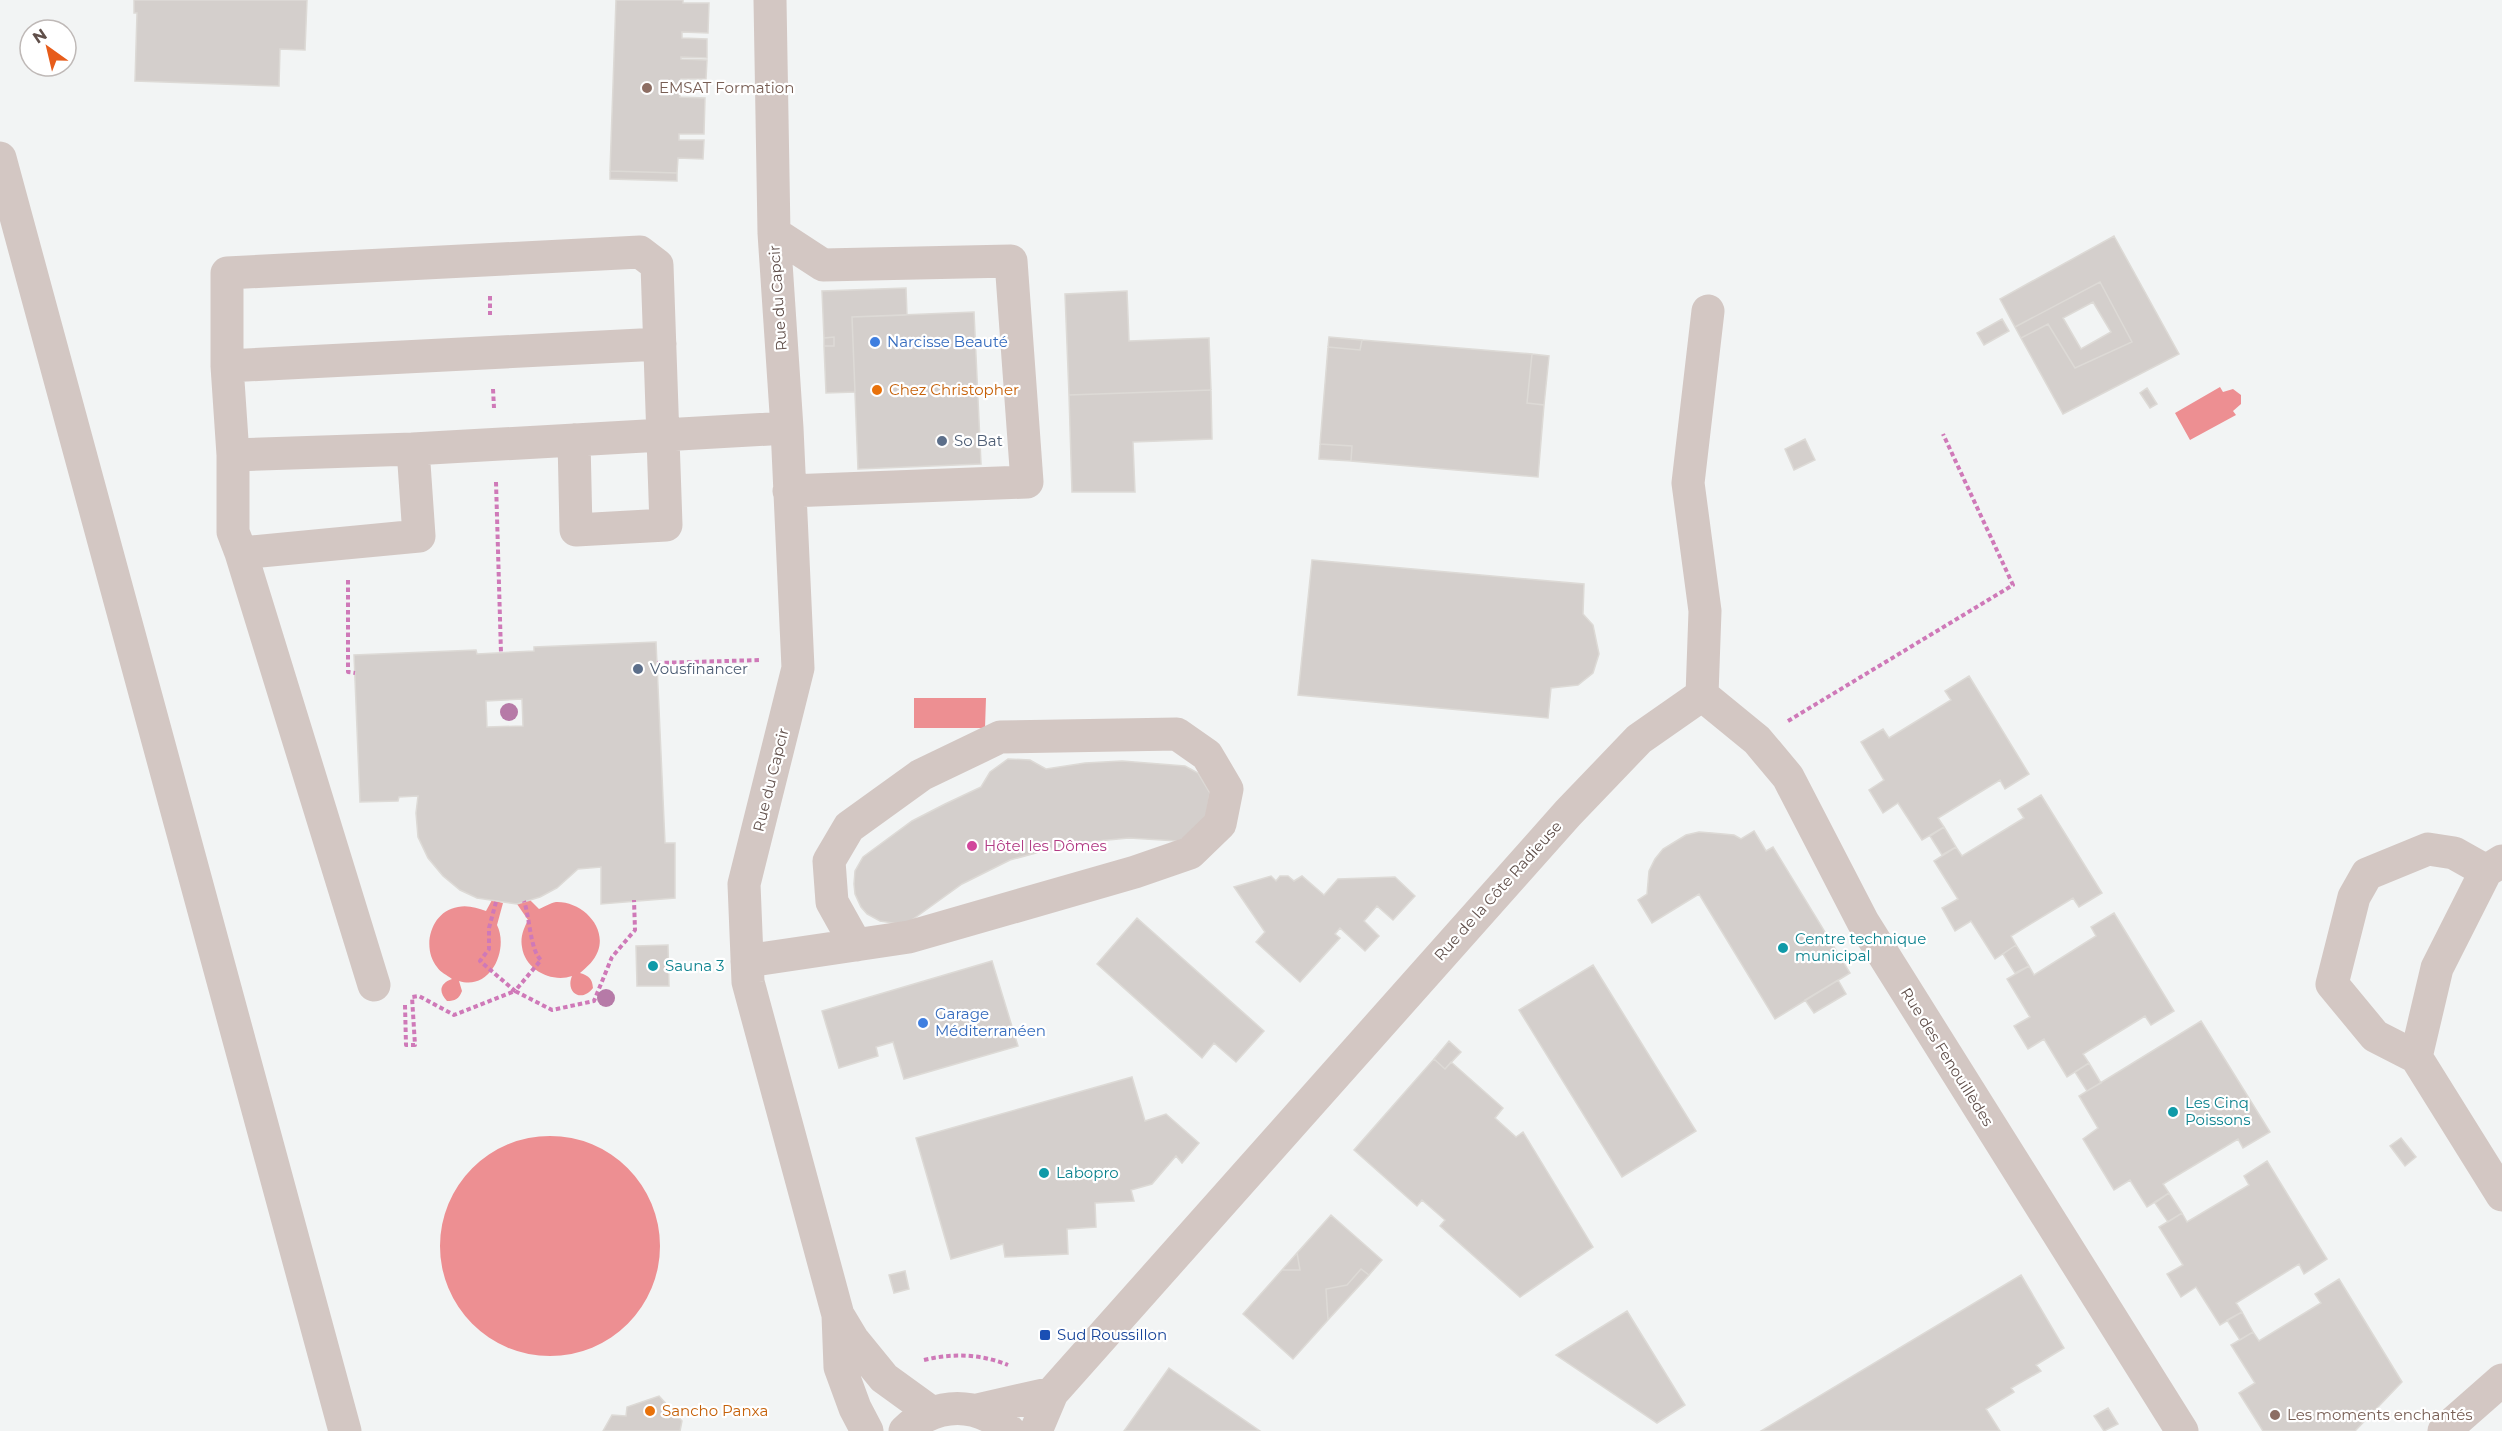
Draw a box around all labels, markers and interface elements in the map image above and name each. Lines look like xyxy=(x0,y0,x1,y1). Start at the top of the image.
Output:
north arrow xyxy=(18,18,78,78)
text: N xyxy=(29,24,51,47)
place label: EMSAT Formation xyxy=(659,78,794,97)
marker: EMSAT Formation xyxy=(640,81,654,95)
street label: Rue du Capcir xyxy=(764,244,791,352)
place label: Narcisse Beauté xyxy=(887,332,1008,351)
marker: Narcisse Beauté xyxy=(868,335,882,349)
place label: Chez Christopher xyxy=(889,380,1019,399)
marker: Chez Christopher xyxy=(870,383,884,397)
place label: So Bat xyxy=(954,431,1003,450)
marker: So Bat xyxy=(935,434,949,448)
place label: Vousfinancer xyxy=(650,659,748,678)
marker: Vousfinancer xyxy=(631,662,645,676)
street label: Rue du Capcir xyxy=(748,726,793,834)
street label: Rue de la Côte Radieuse xyxy=(1430,817,1565,965)
place label: Hôtel les Dômes xyxy=(984,836,1107,855)
marker: Hôtel les Dômes xyxy=(965,839,979,853)
place label: Centre technique municipal xyxy=(1795,929,1926,965)
marker: Centre technique municipal xyxy=(1776,941,1790,955)
place label: Sauna 3 xyxy=(665,956,725,975)
marker: Sauna 3 xyxy=(646,959,660,973)
street label: Rue des Fenouillèdes xyxy=(1897,984,1998,1130)
place label: Garage Méditerranéen xyxy=(935,1004,1046,1040)
marker: Garage Méditerranéen xyxy=(916,1016,930,1030)
place label: Les Cinq Poissons xyxy=(2185,1093,2251,1129)
marker: Les Cinq Poissons xyxy=(2166,1105,2180,1119)
place label: Labopro xyxy=(1056,1163,1119,1182)
marker: Labopro xyxy=(1037,1166,1051,1180)
place label: Sud Roussillon xyxy=(1057,1325,1167,1344)
marker: Sud Roussillon xyxy=(1038,1328,1052,1342)
place label: Sancho Panxa xyxy=(662,1401,768,1420)
marker: Sancho Panxa xyxy=(643,1404,657,1418)
place label: Les moments enchantés xyxy=(2287,1405,2473,1424)
marker: Les moments enchantés xyxy=(2268,1408,2282,1422)

